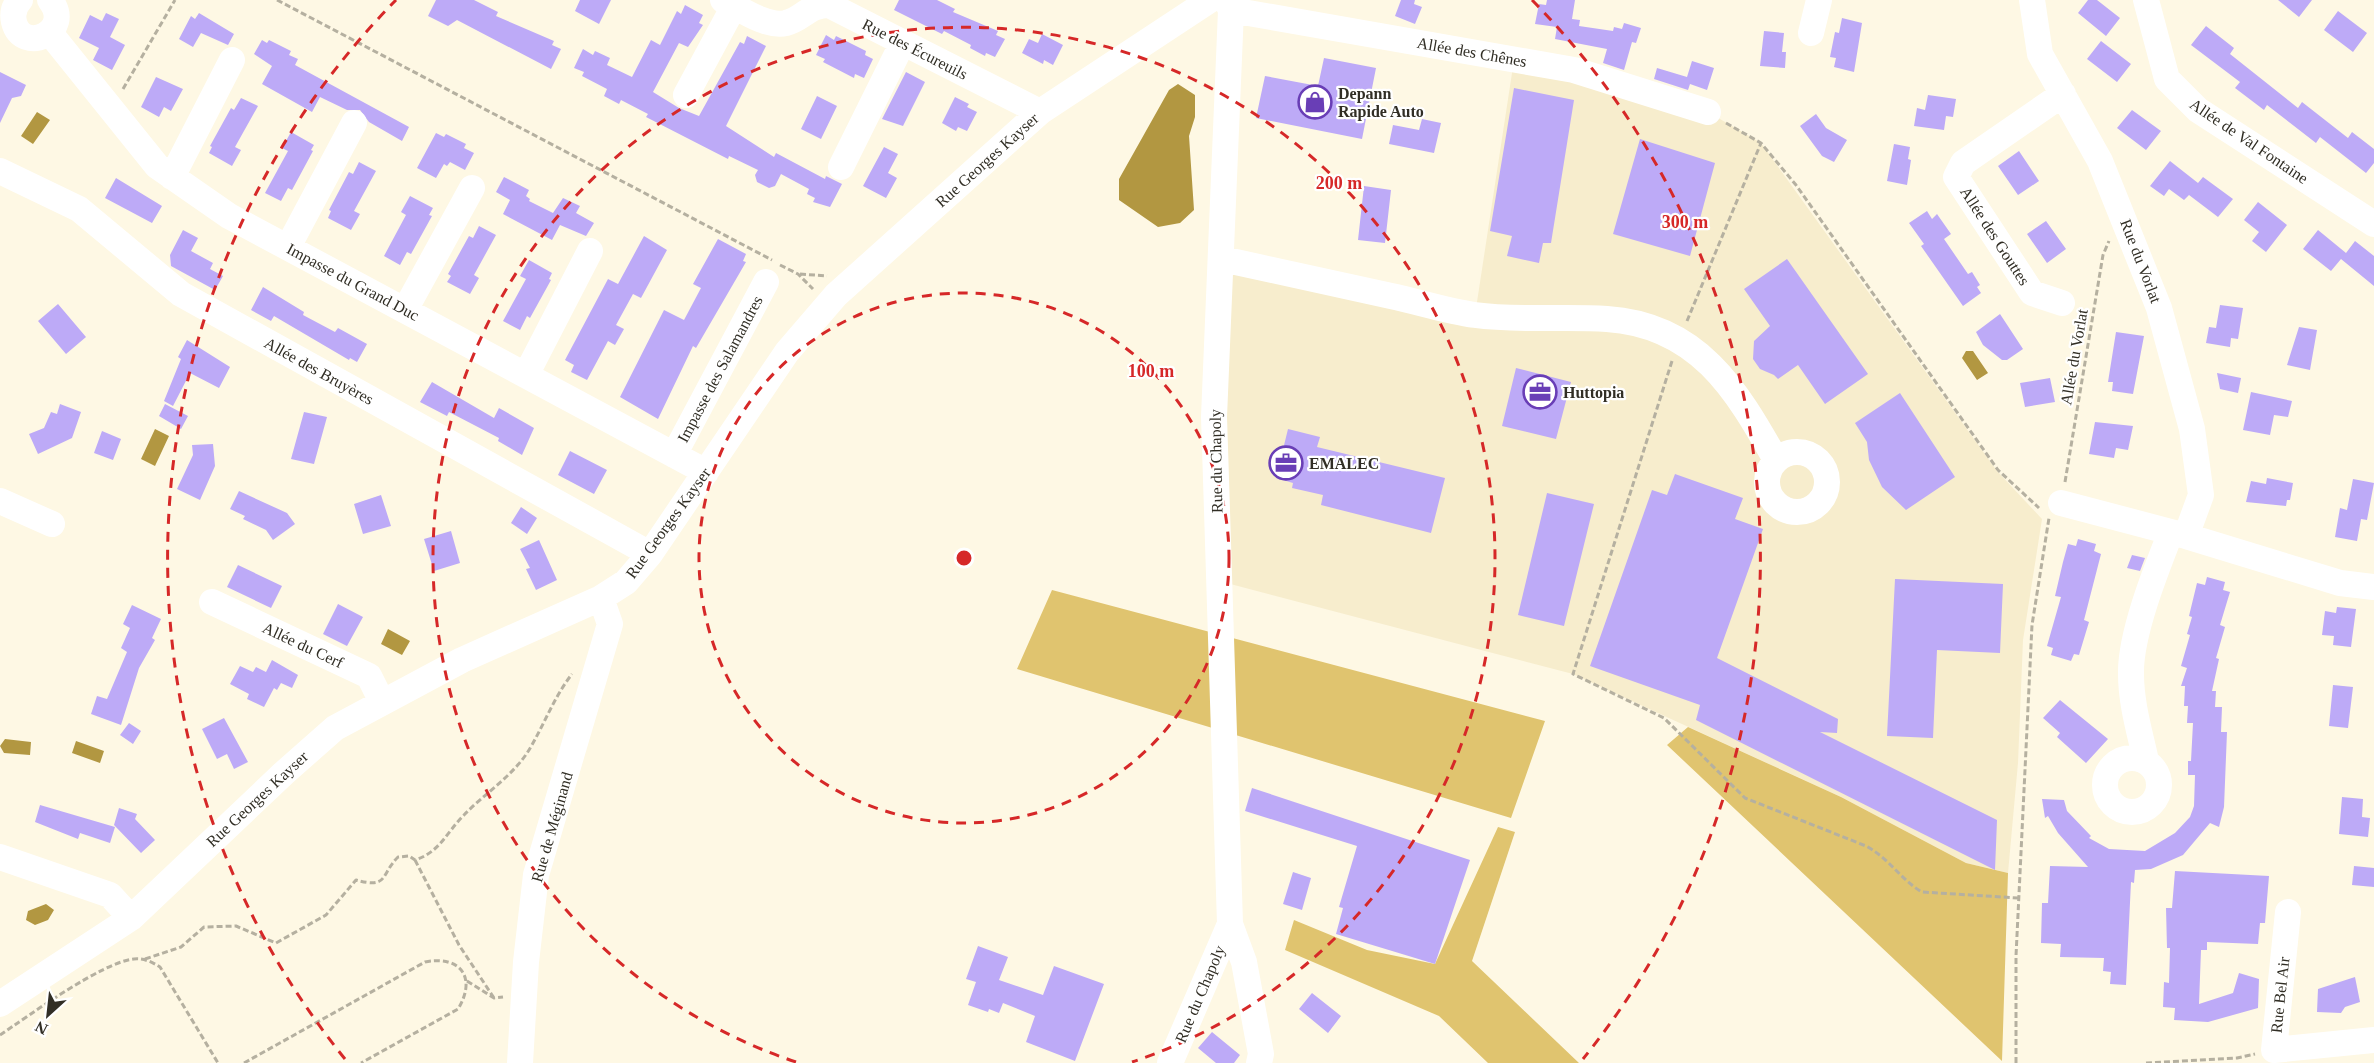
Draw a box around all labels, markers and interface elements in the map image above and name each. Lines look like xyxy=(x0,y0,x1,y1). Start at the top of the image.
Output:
street label: Rue des Écureuils xyxy=(860,14,971,83)
street label: Allée des Chênes xyxy=(1416,34,1528,70)
shop icon: Depann Rapide Auto xyxy=(1297,84,1333,120)
place label: Depann Rapide Auto xyxy=(1338,85,1424,121)
street label: Allée de Val Fontaine xyxy=(2187,95,2311,187)
street label: Rue Georges Kayser xyxy=(932,109,1043,211)
text: 200 m xyxy=(1316,173,1362,193)
street label: Allée des Gouttes xyxy=(1957,184,2033,288)
text: 300 m xyxy=(1662,212,1708,232)
street label: Rue du Vorlat xyxy=(2117,217,2165,306)
street label: Impasse du Grand Duc xyxy=(284,240,422,325)
street label: Impasse des Salamandres xyxy=(674,293,767,446)
street label: Allée du Vorlat xyxy=(2057,307,2091,406)
street label: Allée des Bruyères xyxy=(261,334,376,409)
text: 100 m xyxy=(1128,361,1174,381)
office icon: Huttopia xyxy=(1522,374,1558,410)
place label: Huttopia xyxy=(1563,384,1624,402)
street label: Rue du Chapoly xyxy=(1207,409,1226,513)
office icon: EMALEC xyxy=(1268,445,1304,481)
place label: EMALEC xyxy=(1309,455,1379,472)
street label: Rue Georges Kayser xyxy=(622,464,715,582)
centre of rings xyxy=(954,548,974,568)
street label: Allée du Cerf xyxy=(260,619,347,671)
street label: Rue Georges Kayser xyxy=(203,747,312,851)
street label: Rue de Méginand xyxy=(528,770,577,884)
street label: Rue du Chapoly xyxy=(1172,943,1229,1046)
street label: Rue Bel Air xyxy=(2268,955,2293,1034)
north arrow xyxy=(18,985,78,1045)
text: N xyxy=(32,1018,50,1038)

